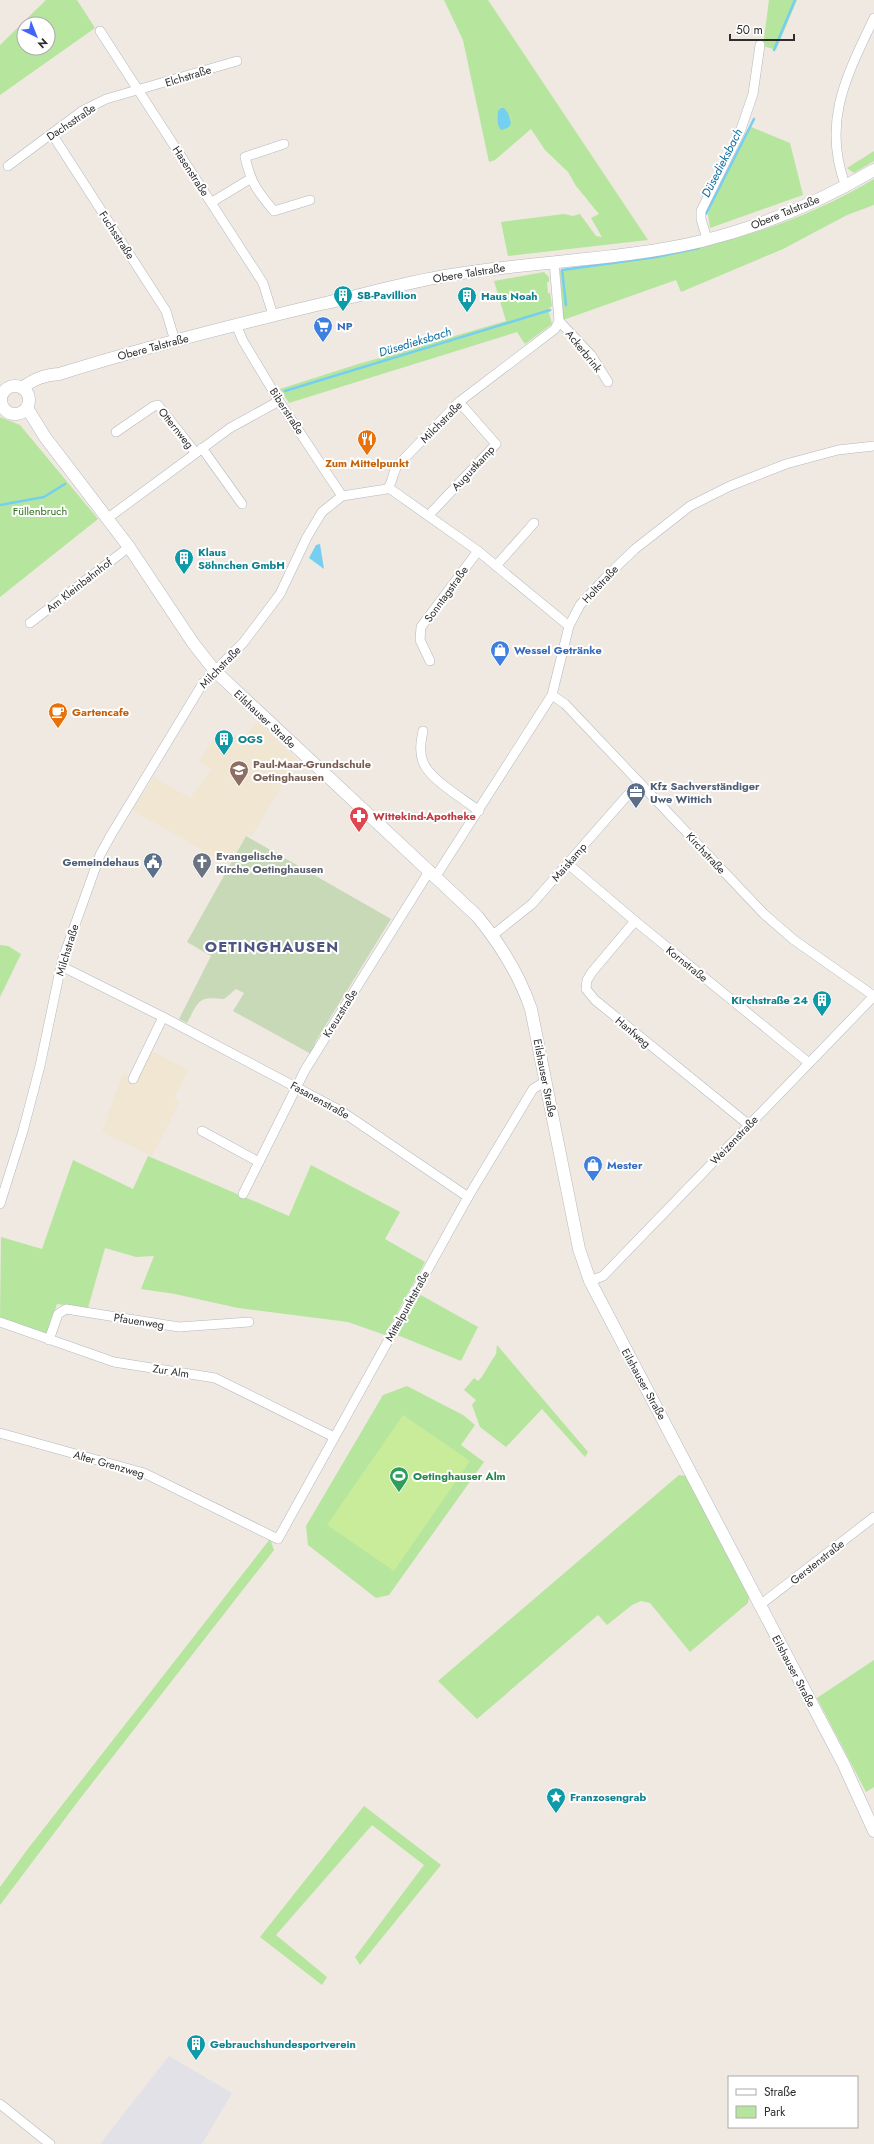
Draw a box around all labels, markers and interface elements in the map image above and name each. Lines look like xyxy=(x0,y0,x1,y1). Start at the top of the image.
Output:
north arrow xyxy=(16,16,56,56)
scale bar xyxy=(730,16,794,42)
text: 50 m xyxy=(736,21,763,39)
text: N xyxy=(34,34,51,52)
street label: Elchstraße xyxy=(163,61,213,91)
street label: Dachsstraße xyxy=(43,99,99,144)
water label: Düsedieksbach xyxy=(697,125,747,201)
street label: Hasenstraße xyxy=(169,143,213,200)
street label: Obere Talstraße xyxy=(748,191,822,233)
street label: Fuchsstraße xyxy=(95,208,139,263)
street label: Obere Talstraße xyxy=(432,259,507,287)
building icon: SB-Pavillion xyxy=(332,284,354,312)
building icon: Haus Noah xyxy=(456,285,478,313)
place label: SB-Pavillion xyxy=(357,287,417,303)
place label: Haus Noah xyxy=(481,288,538,304)
supermarket icon: NP xyxy=(312,315,334,343)
place label: NP xyxy=(337,318,353,334)
water label: Düsedieksbach xyxy=(376,322,454,362)
street label: Ackerbrink xyxy=(562,326,606,376)
street label: Obere Talstraße xyxy=(116,330,191,364)
street label: Biberstraße xyxy=(266,385,308,438)
street label: Milchstraße xyxy=(416,397,466,447)
street label: Otternweg xyxy=(155,404,197,452)
restaurant icon: Zum Mittelpunkt xyxy=(356,428,378,456)
street label: Augustkamp xyxy=(448,442,498,494)
place label: Zum Mittelpunkt xyxy=(325,455,409,471)
park label: Füllenbruch xyxy=(13,503,67,519)
place label: Klaus Söhnchen GmbH xyxy=(198,544,285,573)
building icon: Klaus Söhnchen GmbH xyxy=(173,547,195,575)
street label: Am Kleinbahnhof xyxy=(42,553,116,616)
street label: Holtstraße xyxy=(578,561,622,607)
street label: Sonntagstraße xyxy=(420,562,472,625)
shop icon: Wessel Getränke xyxy=(489,639,511,667)
street label: Milchstraße xyxy=(196,642,245,692)
place label: Wessel Getränke xyxy=(514,642,602,658)
street label: Eilshauser Straße xyxy=(230,686,300,752)
cafe icon: Gartencafe xyxy=(47,701,69,729)
place label: Gartencafe xyxy=(72,704,129,720)
building icon: OGS xyxy=(213,728,235,756)
place label: OGS xyxy=(238,731,263,747)
place label: Paul-Maar-Grundschule Oetinghausen xyxy=(253,756,371,785)
school or university icon: Paul-Maar-Grundschule Oetinghausen xyxy=(228,759,250,787)
place label: Kfz Sachverständiger Uwe Wittich xyxy=(650,778,760,807)
office icon: Kfz Sachverständiger Uwe Wittich xyxy=(625,781,647,809)
pharmacy icon: Wittekind-Apotheke xyxy=(348,805,370,833)
place label: Wittekind-Apotheke xyxy=(373,808,476,824)
street label: Kirchstraße xyxy=(683,829,730,878)
street label: Maiskamp xyxy=(548,839,590,885)
place label: Evangelische Kirche Oetinghausen xyxy=(216,848,323,877)
public building icon: Gemeindehaus xyxy=(142,851,164,879)
church icon: Evangelische Kirche Oetinghausen xyxy=(191,851,213,879)
place label: Gemeindehaus xyxy=(62,854,139,870)
street label: Milchstraße xyxy=(52,922,83,978)
district label: OETINGHAUSEN xyxy=(205,936,339,958)
street label: Kornstraße xyxy=(663,942,712,986)
street label: Kreuzstraße xyxy=(319,985,361,1040)
building icon: Kirchstraße 24 xyxy=(811,989,833,1017)
place label: Kirchstraße 24 xyxy=(731,992,808,1008)
street label: Hanfweg xyxy=(612,1013,654,1051)
street label: Eilshauser Straße xyxy=(530,1037,561,1119)
street label: Fasanenstraße xyxy=(288,1077,353,1123)
street label: Weizenstraße xyxy=(706,1112,762,1168)
shop icon: Mester xyxy=(582,1154,604,1182)
place label: Mester xyxy=(607,1157,643,1173)
street label: Mittelpunktstraße xyxy=(381,1267,433,1344)
street label: Pfauenweg xyxy=(113,1309,165,1333)
street label: Eilshauser Straße xyxy=(618,1345,670,1423)
street label: Zur Alm xyxy=(152,1360,190,1382)
street label: Alter Grenzweg xyxy=(72,1446,146,1482)
sports icon: Oetinghauser Alm xyxy=(388,1465,410,1493)
place label: Oetinghauser Alm xyxy=(413,1468,506,1484)
street label: Gerstenstraße xyxy=(787,1536,848,1588)
street label: Eilshauser Straße xyxy=(768,1632,820,1710)
place icon: Franzosengrab xyxy=(545,1786,567,1814)
place label: Franzosengrab xyxy=(570,1789,647,1805)
building icon: Gebrauchshundesportverein xyxy=(185,2033,207,2061)
place label: Gebrauchshundesportverein xyxy=(210,2036,356,2052)
legend xyxy=(728,2076,858,2128)
text: Straße xyxy=(764,2083,796,2101)
text: Park xyxy=(764,2103,786,2121)

